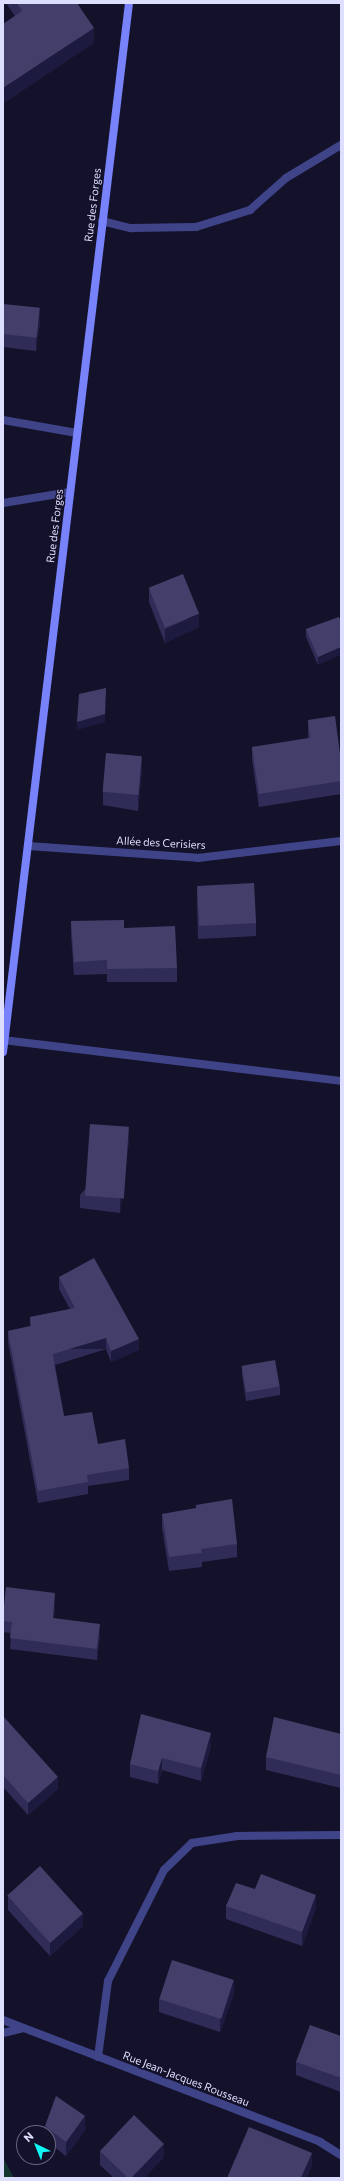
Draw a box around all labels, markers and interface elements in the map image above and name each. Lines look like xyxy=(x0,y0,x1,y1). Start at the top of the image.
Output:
street label: Rue des Forges xyxy=(82,167,104,243)
street label: Rue des Forges xyxy=(44,488,66,564)
street label: Allée des Cerisiers xyxy=(116,834,206,852)
street label: Rue Jean-Jacques Rousseau xyxy=(121,2049,251,2109)
north arrow xyxy=(16,2125,56,2165)
text: N xyxy=(21,2129,36,2144)

